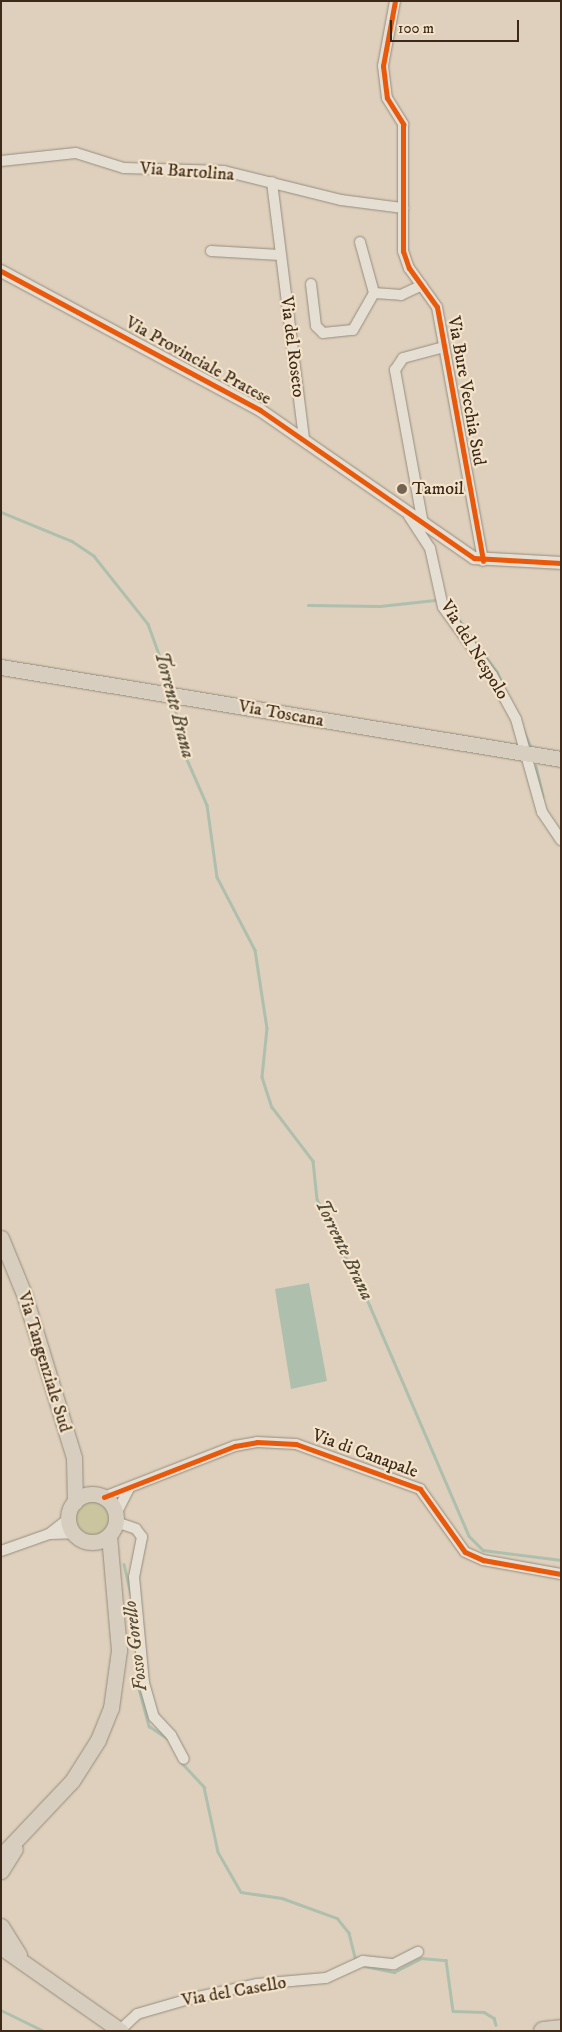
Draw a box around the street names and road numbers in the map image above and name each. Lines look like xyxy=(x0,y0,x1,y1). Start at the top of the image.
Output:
street label: Via Bartolina xyxy=(139,158,235,186)
street label: Via del Roseto xyxy=(275,295,309,399)
street label: Via Provinciale Pratese xyxy=(121,312,275,410)
street label: Via Bure Vecchia Sud xyxy=(442,314,490,468)
street label: Via del Nespolo xyxy=(435,596,513,704)
street label: Via Toscana xyxy=(237,696,325,732)
street label: Via Tangenziale Sud xyxy=(12,1289,76,1435)
street label: Via di Canapale xyxy=(309,1425,421,1483)
street label: Via del Casello xyxy=(180,1972,288,2012)

